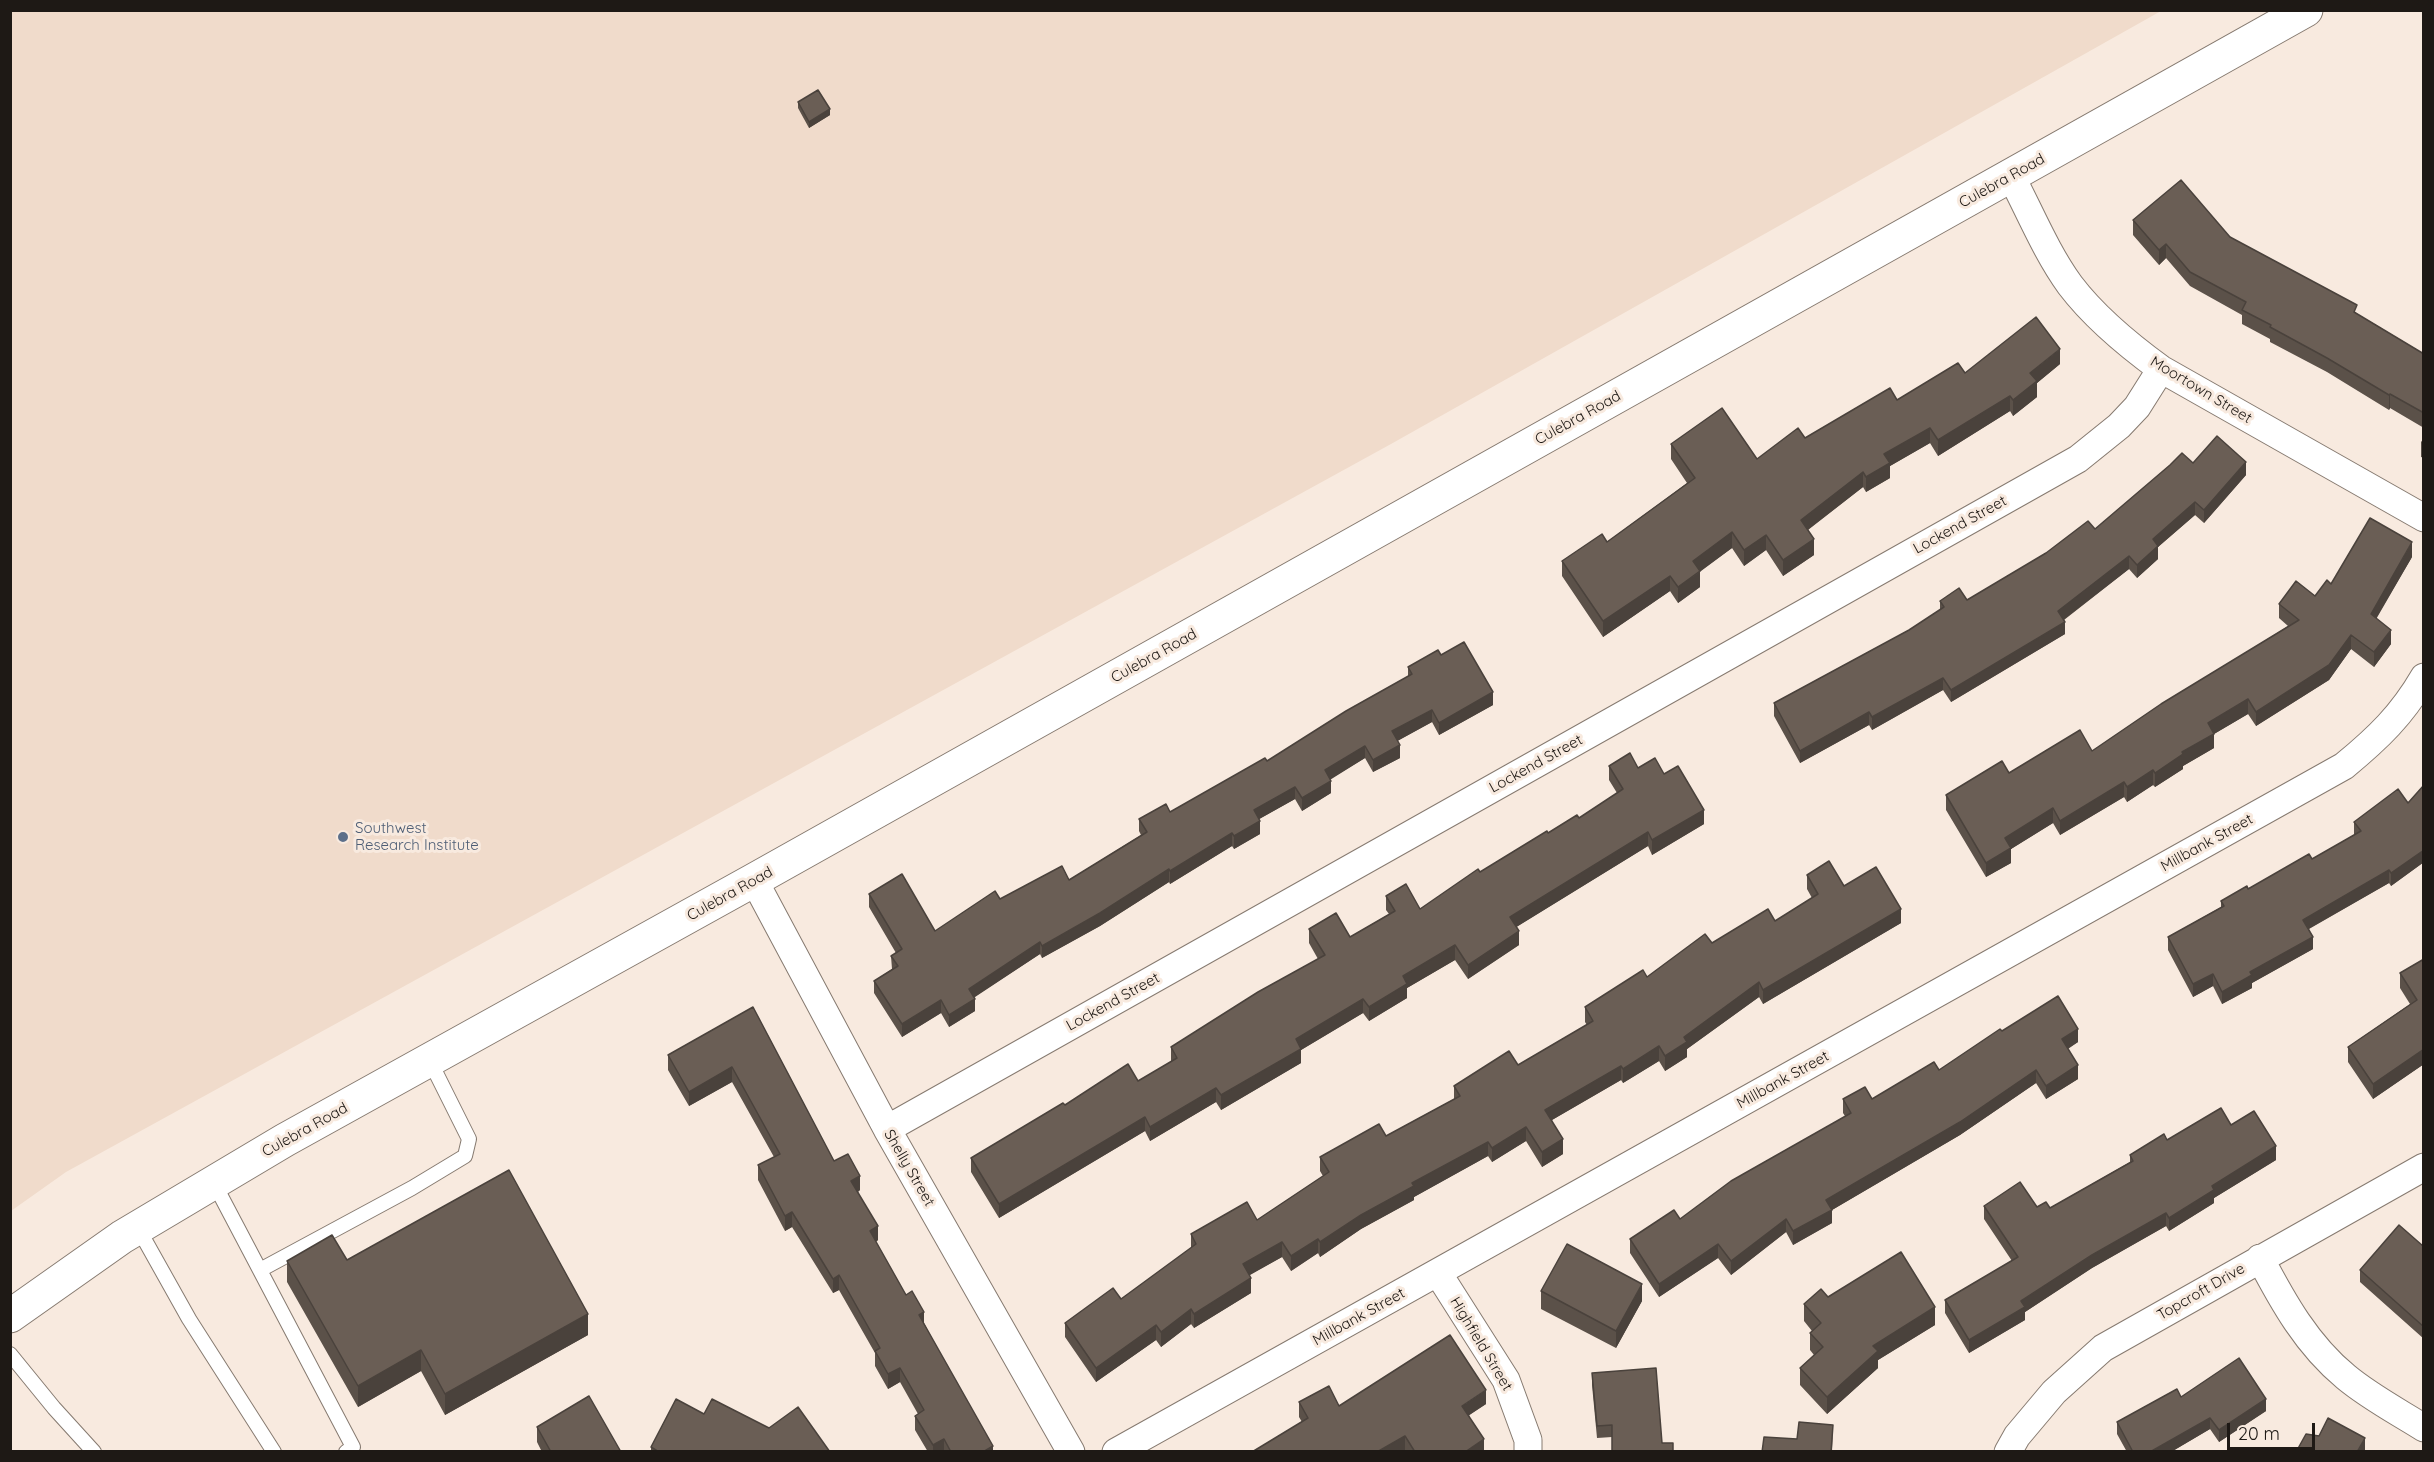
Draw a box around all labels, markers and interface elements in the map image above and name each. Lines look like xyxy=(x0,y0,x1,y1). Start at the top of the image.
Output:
street label: Culebra Road xyxy=(1956,150,2048,212)
street label: Moortown Street xyxy=(2147,353,2255,427)
street label: Culebra Road xyxy=(1532,387,1624,449)
street label: Lockend Street xyxy=(1910,492,2010,558)
street label: Culebra Road xyxy=(1108,625,1200,687)
street label: Lockend Street xyxy=(1486,731,1586,797)
street label: Millbank Street xyxy=(2158,810,2256,876)
place label: Southwest Research Institute xyxy=(355,819,479,854)
marker: Southwest Research Institute xyxy=(336,830,350,844)
street label: Culebra Road xyxy=(684,863,776,925)
street label: Lockend Street xyxy=(1063,969,1163,1035)
street label: Millbank Street xyxy=(1734,1047,1832,1113)
street label: Culebra Road xyxy=(259,1099,351,1161)
street label: Shelly Street xyxy=(880,1126,938,1210)
street label: Topcroft Drive xyxy=(2154,1260,2248,1324)
street label: Millbank Street xyxy=(1310,1284,1408,1350)
street label: Highfield Street xyxy=(1446,1294,1516,1394)
scale bar xyxy=(2230,1411,2318,1449)
text: 20 m xyxy=(2238,1422,2280,1445)

